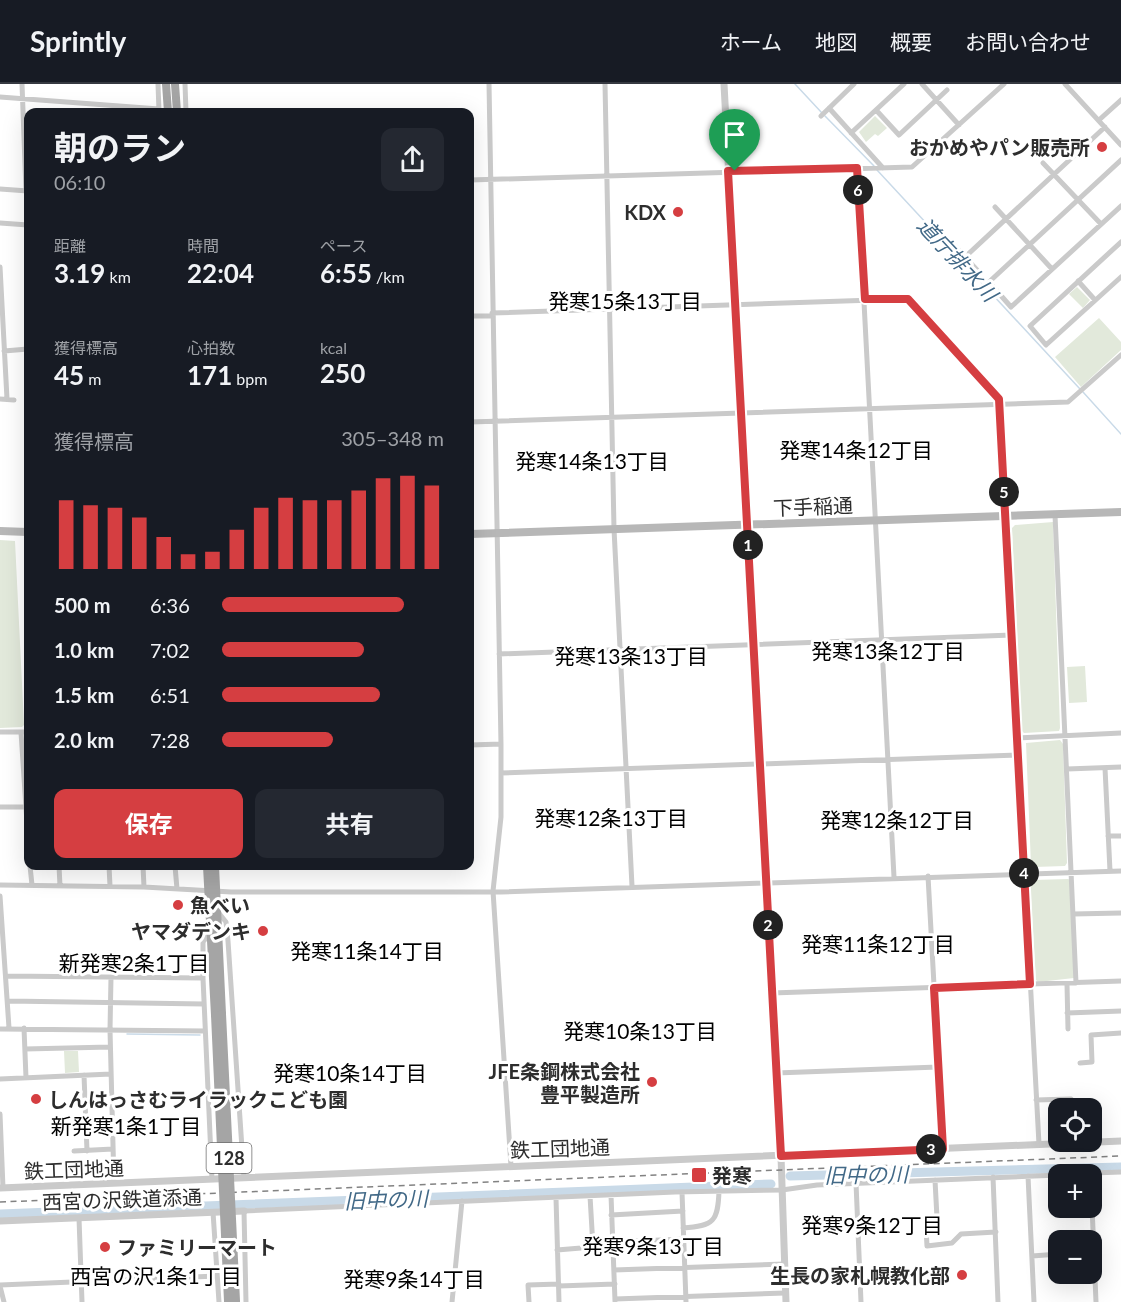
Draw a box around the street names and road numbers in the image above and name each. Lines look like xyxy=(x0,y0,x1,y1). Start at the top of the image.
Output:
street label: 下手稲通 xyxy=(773,493,853,519)
street label: 鉄工団地通 xyxy=(510,1134,610,1162)
road number: 128 xyxy=(206,1143,252,1173)
street label: 鉄工団地通 xyxy=(24,1155,124,1183)
street label: 西宮の沢鉄道添通 xyxy=(42,1184,202,1214)

